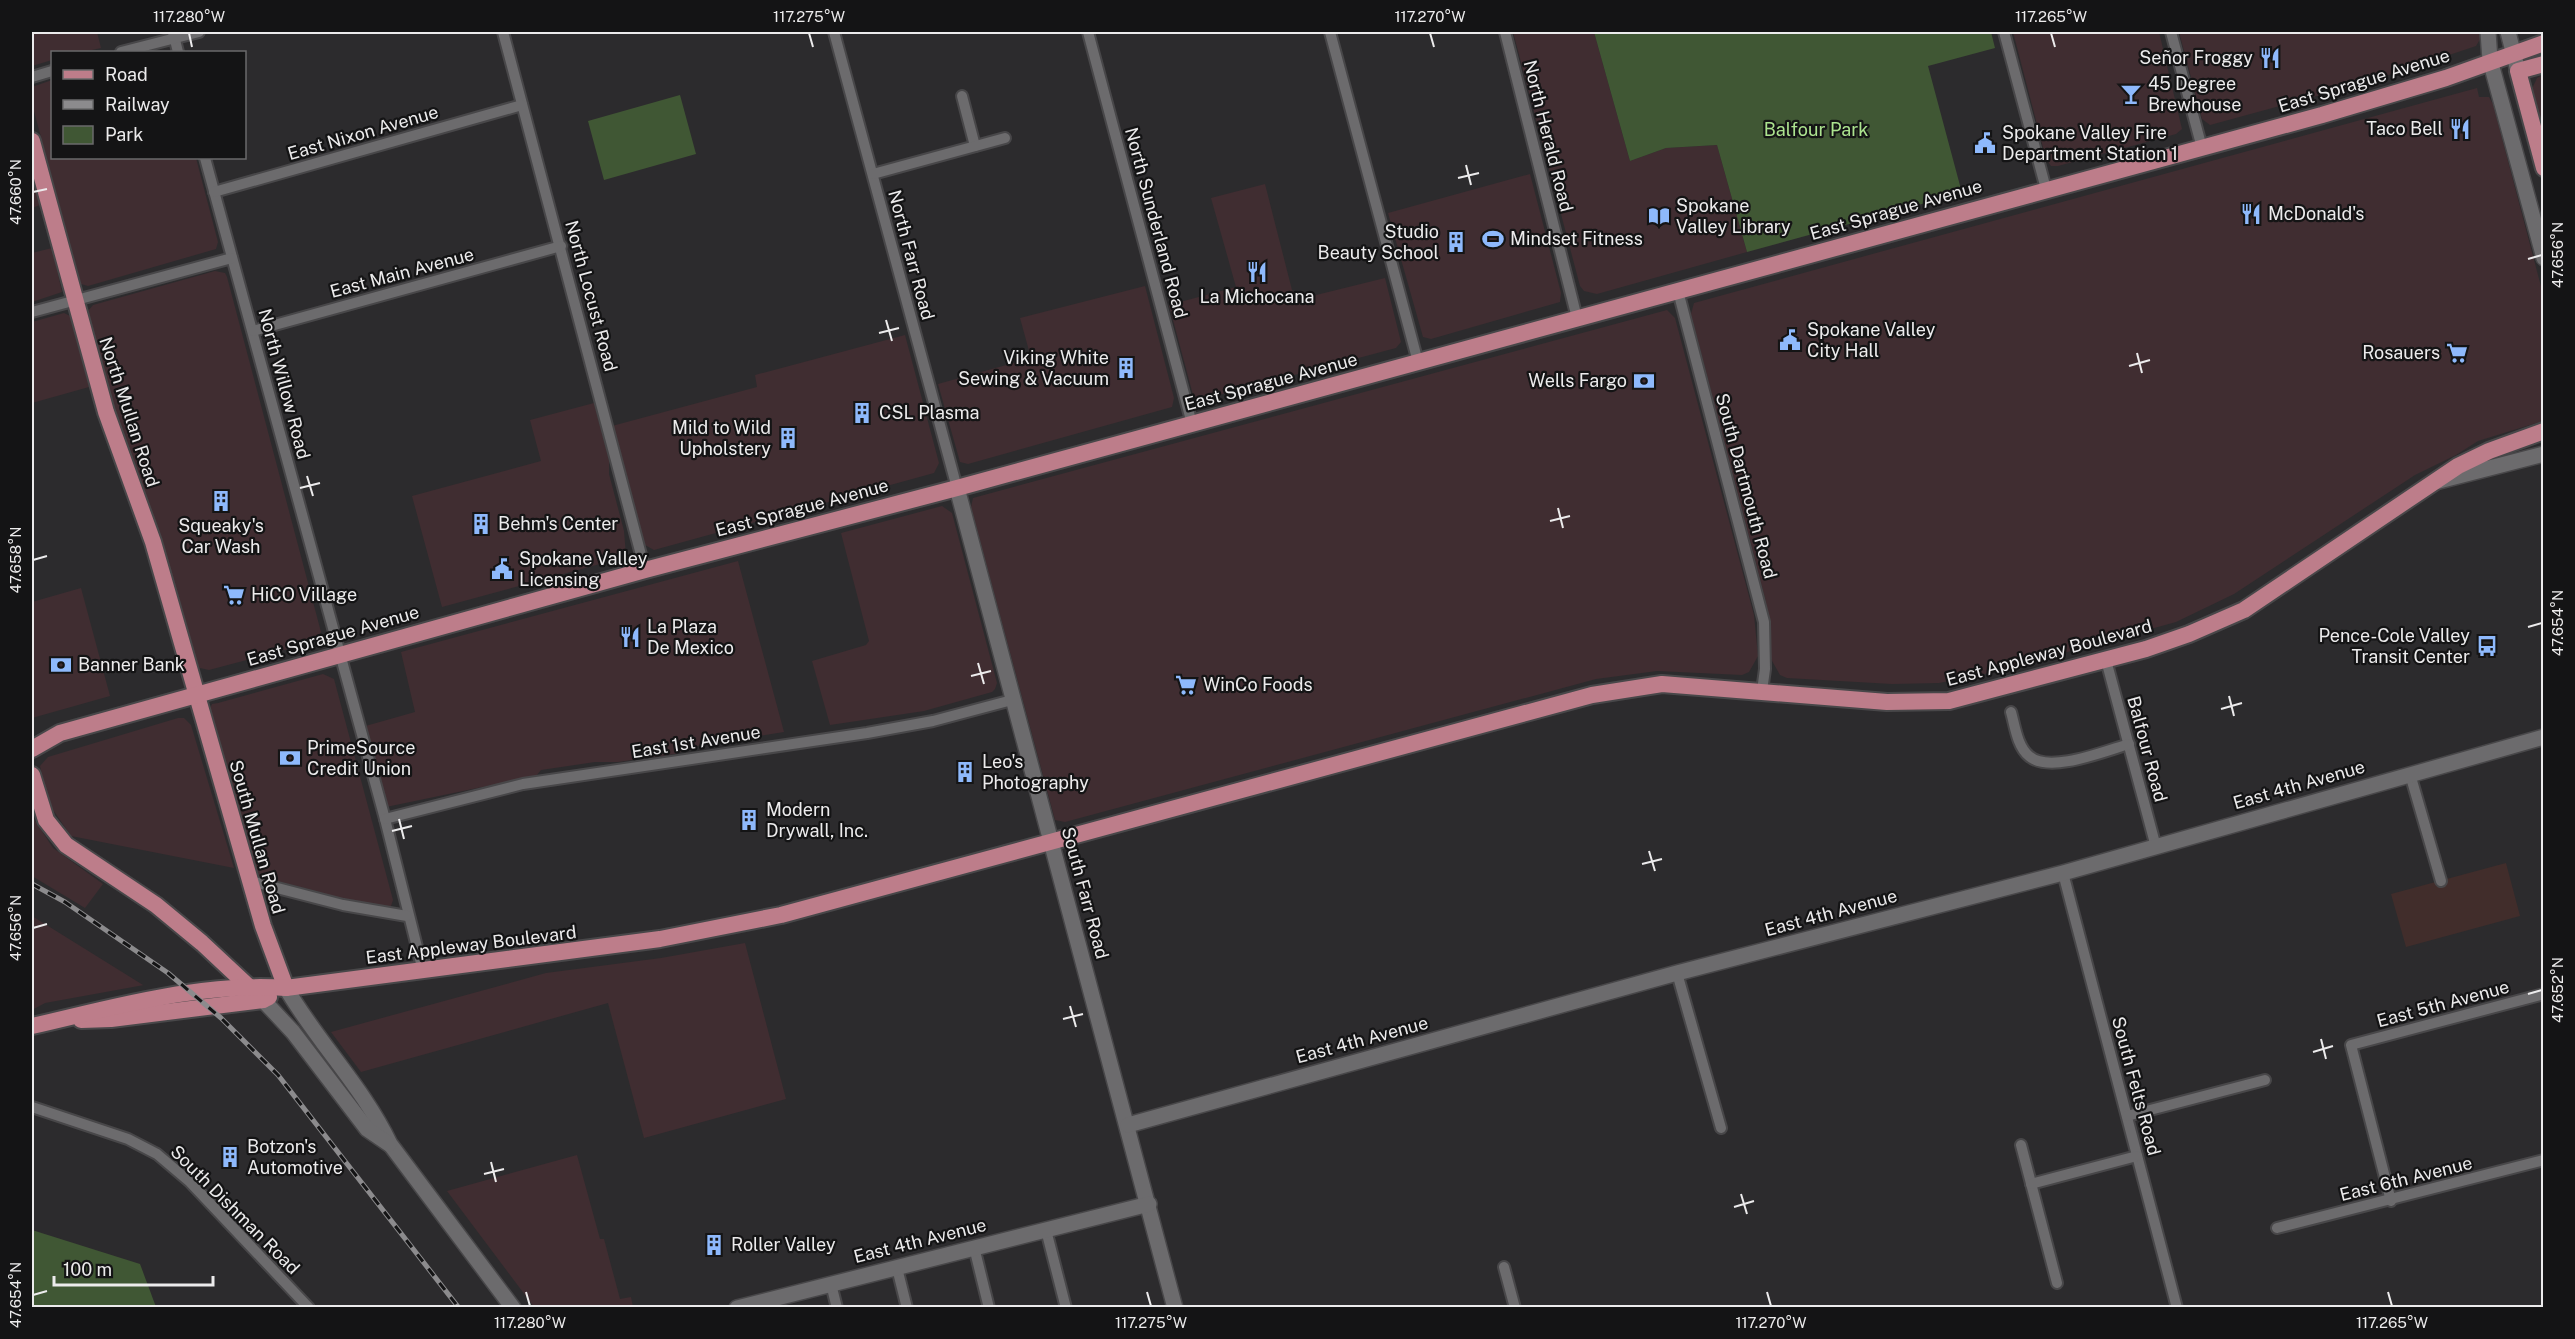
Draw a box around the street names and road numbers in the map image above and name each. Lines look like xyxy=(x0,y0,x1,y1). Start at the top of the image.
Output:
street label: East Sprague Avenue xyxy=(2276,44,2452,117)
street label: North Herald Road xyxy=(1519,58,1577,214)
street label: East Nixon Avenue xyxy=(285,101,441,164)
street label: North Sunderland Road xyxy=(1121,125,1192,321)
street label: East Sprague Avenue xyxy=(1807,175,1984,244)
street label: North Farr Road xyxy=(884,188,939,322)
street label: North Locust Road xyxy=(561,218,622,374)
street label: East Main Avenue xyxy=(328,243,476,302)
street label: North Willow Road xyxy=(254,306,315,461)
street label: North Mullan Road xyxy=(95,334,164,490)
street label: East Sprague Avenue xyxy=(1182,348,1360,415)
street label: South Dartmouth Road xyxy=(1712,391,1781,581)
street label: East Sprague Avenue xyxy=(713,474,891,541)
street label: East Sprague Avenue xyxy=(244,601,421,670)
street label: East Appleway Boulevard xyxy=(1944,615,2154,690)
street label: Balfour Road xyxy=(2123,694,2172,804)
street label: East 1st Avenue xyxy=(630,721,762,762)
street label: East 4th Avenue xyxy=(2231,756,2367,813)
street label: South Mullan Road xyxy=(226,758,289,916)
street label: South Farr Road xyxy=(1058,824,1113,961)
street label: East 4th Avenue xyxy=(1762,885,1899,940)
street label: East Appleway Boulevard xyxy=(364,921,578,968)
street label: East 5th Avenue xyxy=(2374,976,2511,1031)
street label: East 4th Avenue xyxy=(1293,1012,1430,1067)
street label: South Felts Road xyxy=(2108,1014,2165,1158)
street label: South Dishman Road xyxy=(167,1141,304,1278)
street label: East 6th Avenue xyxy=(2337,1152,2474,1205)
street label: East 4th Avenue xyxy=(851,1214,988,1267)

